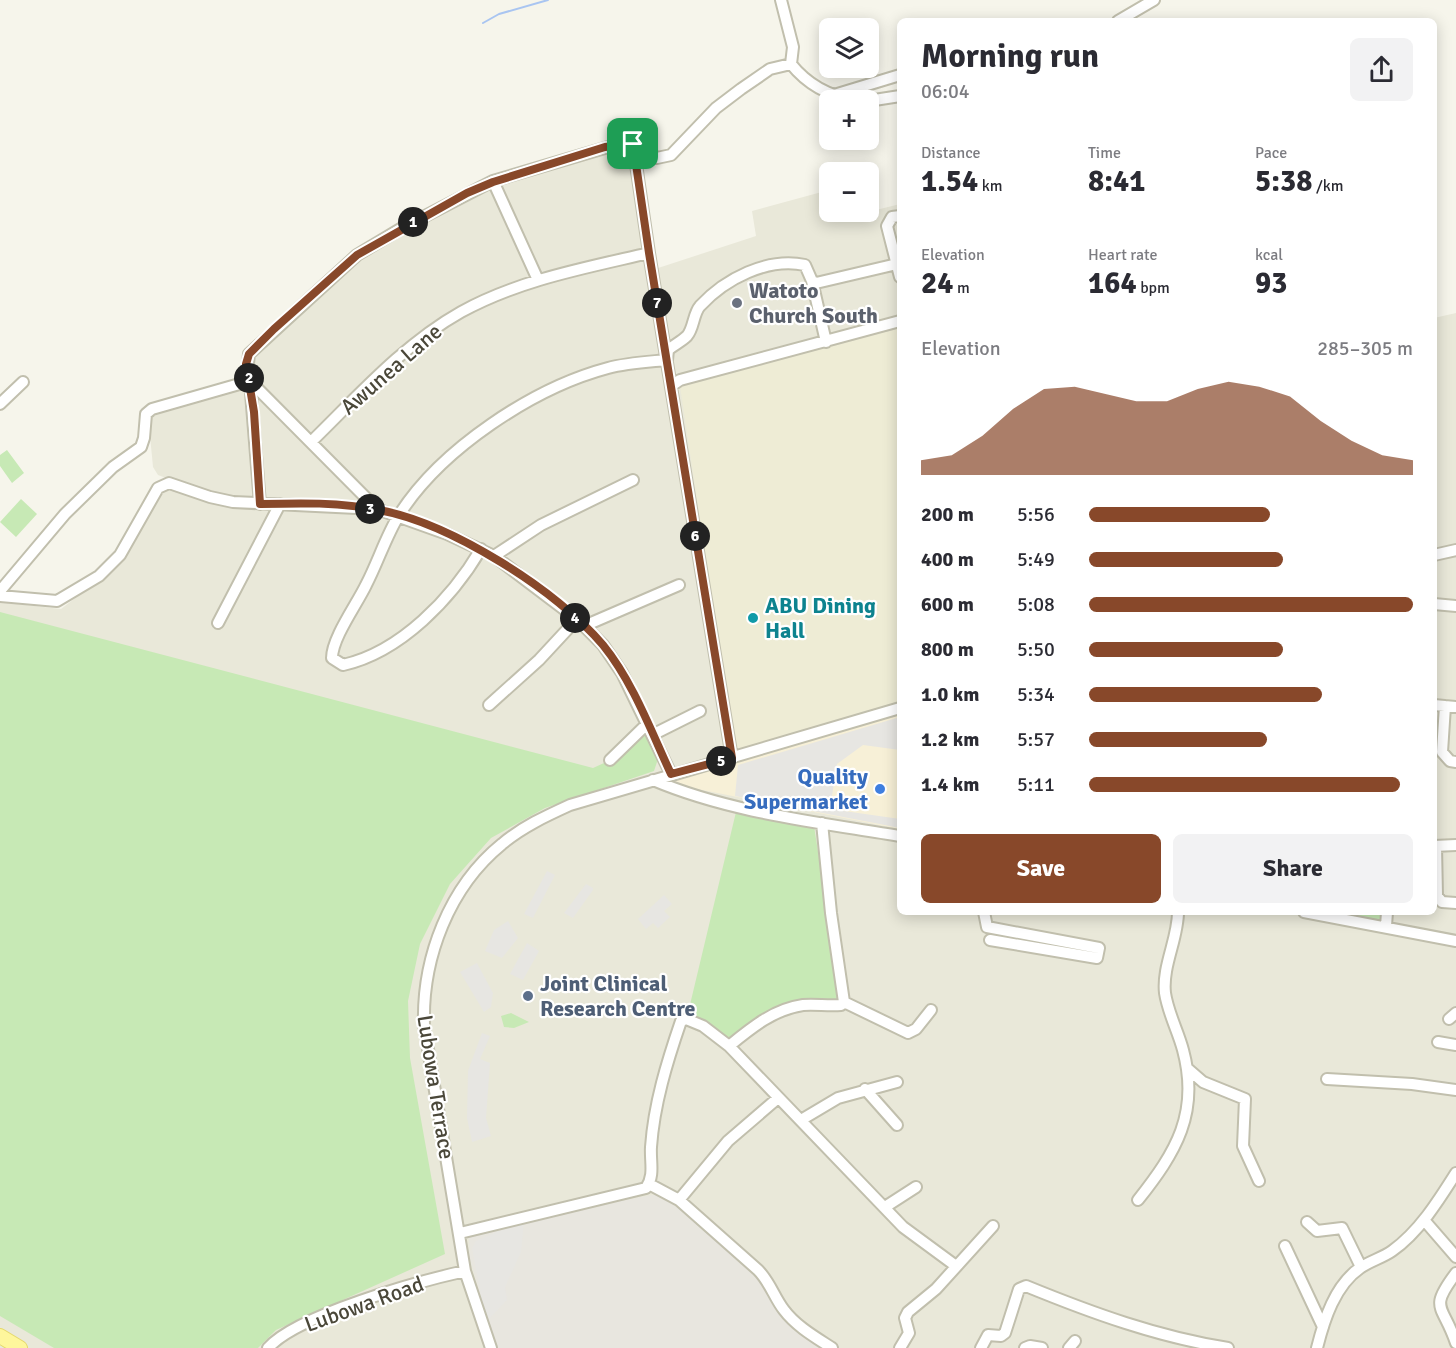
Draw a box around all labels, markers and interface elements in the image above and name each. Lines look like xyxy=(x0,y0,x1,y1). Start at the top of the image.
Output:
map controls xyxy=(819,18,879,222)
button: layers xyxy=(819,18,879,78)
text: Morning run xyxy=(921,36,1099,77)
button: share xyxy=(1350,38,1413,101)
text: 06:04 xyxy=(921,79,970,104)
button: + xyxy=(819,90,879,150)
pin xyxy=(607,118,658,169)
icon: arrive xyxy=(616,127,649,160)
text: Distance xyxy=(921,143,981,163)
text: Time xyxy=(1088,143,1121,163)
text: Pace xyxy=(1255,143,1287,163)
button: − xyxy=(819,162,879,222)
text: 1.54 xyxy=(921,163,978,200)
text: 8:41 xyxy=(1088,163,1145,200)
text: 5:38 xyxy=(1255,163,1312,200)
text: km xyxy=(978,176,1003,196)
text: /km xyxy=(1312,176,1344,196)
pin: 1 xyxy=(398,207,428,237)
text: 1 xyxy=(409,212,417,232)
text: Elevation xyxy=(921,245,985,265)
text: Heart rate xyxy=(1088,245,1157,265)
text: kcal xyxy=(1255,245,1283,265)
text: 24 xyxy=(921,265,953,302)
text: 164 xyxy=(1088,265,1137,302)
text: 93 xyxy=(1255,265,1287,302)
place label: Watoto Church South xyxy=(749,277,878,329)
text: m xyxy=(953,278,970,298)
text: bpm xyxy=(1137,278,1170,298)
pin: 7 xyxy=(642,288,672,318)
text: 7 xyxy=(653,293,661,313)
marker: Watoto Church South xyxy=(730,296,744,310)
street label: Awunea Lane xyxy=(335,318,447,420)
text: Elevation xyxy=(921,336,1001,361)
text: 285–305 m xyxy=(1317,336,1413,361)
pin: 2 xyxy=(234,363,264,393)
text: 2 xyxy=(245,368,253,388)
pin: 3 xyxy=(355,494,385,524)
text: 3 xyxy=(366,499,374,519)
text: 200 m xyxy=(921,502,974,527)
text: 5:56 xyxy=(1017,502,1055,527)
pin: 6 xyxy=(680,521,710,551)
text: 6 xyxy=(691,526,699,546)
text: 400 m xyxy=(921,547,974,572)
text: 5:49 xyxy=(1017,547,1055,572)
place label: ABU Dining Hall xyxy=(765,592,876,644)
text: 600 m xyxy=(921,592,974,617)
text: 5:08 xyxy=(1017,592,1055,617)
pin: 4 xyxy=(560,603,590,633)
text: 4 xyxy=(571,608,579,628)
marker: ABU Dining Hall xyxy=(746,611,760,625)
text: 800 m xyxy=(921,637,974,662)
text: 5:50 xyxy=(1017,637,1055,662)
text: 1.0 km xyxy=(921,682,979,707)
text: 5:34 xyxy=(1017,682,1055,707)
text: 1.2 km xyxy=(921,727,979,752)
text: 5:57 xyxy=(1017,727,1055,752)
pin: 5 xyxy=(706,746,736,776)
text: 5 xyxy=(717,751,725,771)
place label: Quality Supermarket xyxy=(744,763,868,815)
text: 1.4 km xyxy=(921,772,979,797)
text: 5:11 xyxy=(1017,772,1055,797)
marker: Quality Supermarket xyxy=(873,782,887,796)
button: Save xyxy=(921,834,1161,903)
button: Share xyxy=(1173,834,1413,903)
place label: Joint Clinical Research Centre xyxy=(540,970,696,1022)
marker: Joint Clinical Research Centre xyxy=(521,989,535,1003)
street label: Lubowa Terrace xyxy=(411,1013,461,1161)
street label: Lubowa Road xyxy=(301,1270,427,1338)

